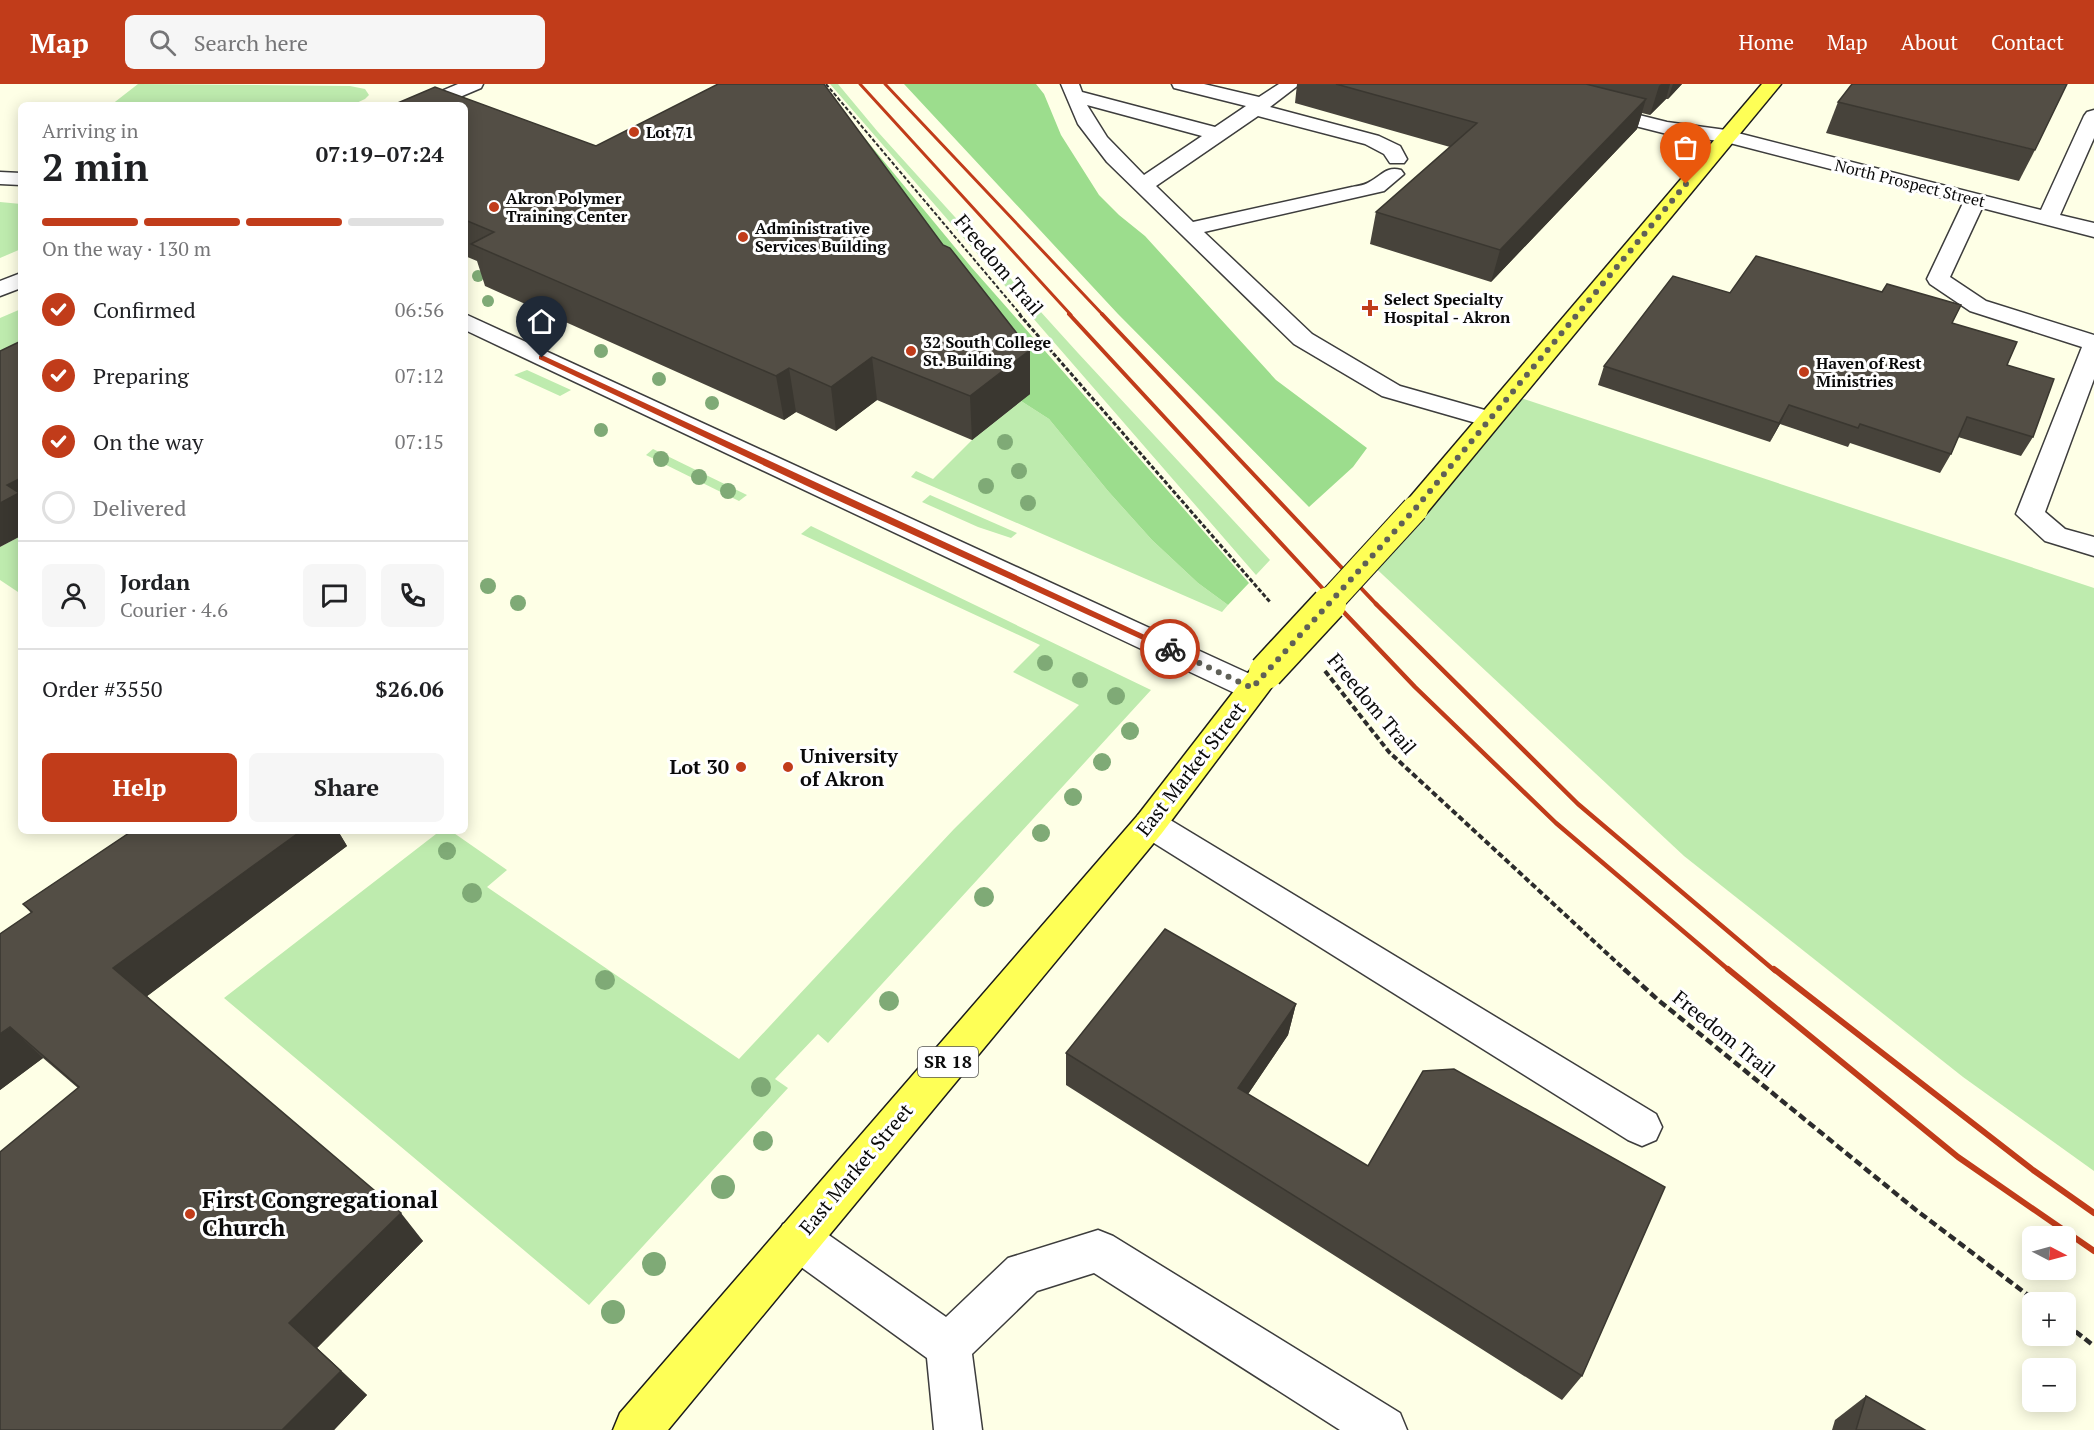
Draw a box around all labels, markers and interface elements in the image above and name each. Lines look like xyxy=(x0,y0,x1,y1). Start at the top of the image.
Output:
search box xyxy=(125,15,545,69)
text: Map xyxy=(30,24,89,61)
icon: search xyxy=(146,26,179,59)
text: Search here xyxy=(194,28,308,57)
text: Home xyxy=(1738,28,1794,56)
text: Map xyxy=(1827,28,1868,56)
text: About xyxy=(1901,28,1958,56)
text: Contact xyxy=(1991,28,2064,56)
text: Arriving in xyxy=(42,117,138,144)
place label: Lot 71 xyxy=(646,121,694,143)
pin xyxy=(1660,122,1711,184)
marker: Lot 71 xyxy=(627,125,641,139)
icon: bag xyxy=(1669,131,1702,164)
text: 07:19–07:24 xyxy=(316,139,444,168)
text: 2 min xyxy=(42,140,149,192)
street label: North Prospect Street xyxy=(1832,154,1988,212)
place label: Akron Polymer Training Center xyxy=(506,187,628,227)
marker: Akron Polymer Training Center xyxy=(487,200,501,214)
street label: Freedom Trail xyxy=(949,208,1050,321)
place label: Administrative Services Building xyxy=(755,217,887,257)
marker: Administrative Services Building xyxy=(736,230,750,244)
text: On the way · 130 m xyxy=(42,235,211,262)
place label: Select Specialty Hospital - Akron xyxy=(1384,288,1511,328)
icon: check xyxy=(42,293,75,326)
text: Confirmed xyxy=(93,295,196,324)
text: 06:56 xyxy=(395,296,444,323)
pin xyxy=(516,296,567,358)
marker: Select Specialty Hospital - Akron xyxy=(1361,299,1379,317)
icon: home xyxy=(525,305,558,338)
place label: 32 South College St. Building xyxy=(923,331,1052,371)
marker: 32 South College St. Building xyxy=(904,344,918,358)
place label: Haven of Rest Ministries xyxy=(1816,352,1922,392)
icon: check xyxy=(42,359,75,392)
text: Preparing xyxy=(93,361,189,390)
text: 07:12 xyxy=(395,362,444,389)
marker: Haven of Rest Ministries xyxy=(1797,365,1811,379)
icon: check xyxy=(42,425,75,458)
text: On the way xyxy=(93,427,203,456)
text: 07:15 xyxy=(395,428,444,455)
text: Delivered xyxy=(93,493,186,522)
button: person xyxy=(42,564,105,627)
button: chat xyxy=(303,564,366,627)
button: phone xyxy=(381,564,444,627)
text: Jordan xyxy=(120,567,190,596)
text: Courier · 4.6 xyxy=(120,596,228,623)
courier xyxy=(1140,619,1200,679)
icon: bike xyxy=(1154,633,1187,666)
street label: Freedom Trail xyxy=(1322,647,1423,760)
text: Order #3550 xyxy=(42,674,162,703)
text: $26.06 xyxy=(375,674,444,703)
street label: East Market Street xyxy=(1130,695,1252,841)
place label: University of Akron xyxy=(800,742,898,792)
button: Help xyxy=(42,753,237,822)
button: Share xyxy=(249,753,444,822)
place label: Lot 30 xyxy=(670,753,729,780)
marker: Lot 30 xyxy=(734,760,748,774)
marker: University of Akron xyxy=(781,760,795,774)
street label: Freedom Trail xyxy=(1667,984,1781,1083)
road number: SR 18 xyxy=(918,1047,978,1077)
street label: East Market Street xyxy=(793,1097,919,1240)
place label: First Congregational Church xyxy=(202,1183,438,1243)
marker: First Congregational Church xyxy=(183,1207,197,1221)
north arrow xyxy=(2022,1226,2076,1280)
map controls xyxy=(2022,1226,2076,1412)
button: + xyxy=(2022,1292,2076,1346)
button: − xyxy=(2022,1358,2076,1412)

